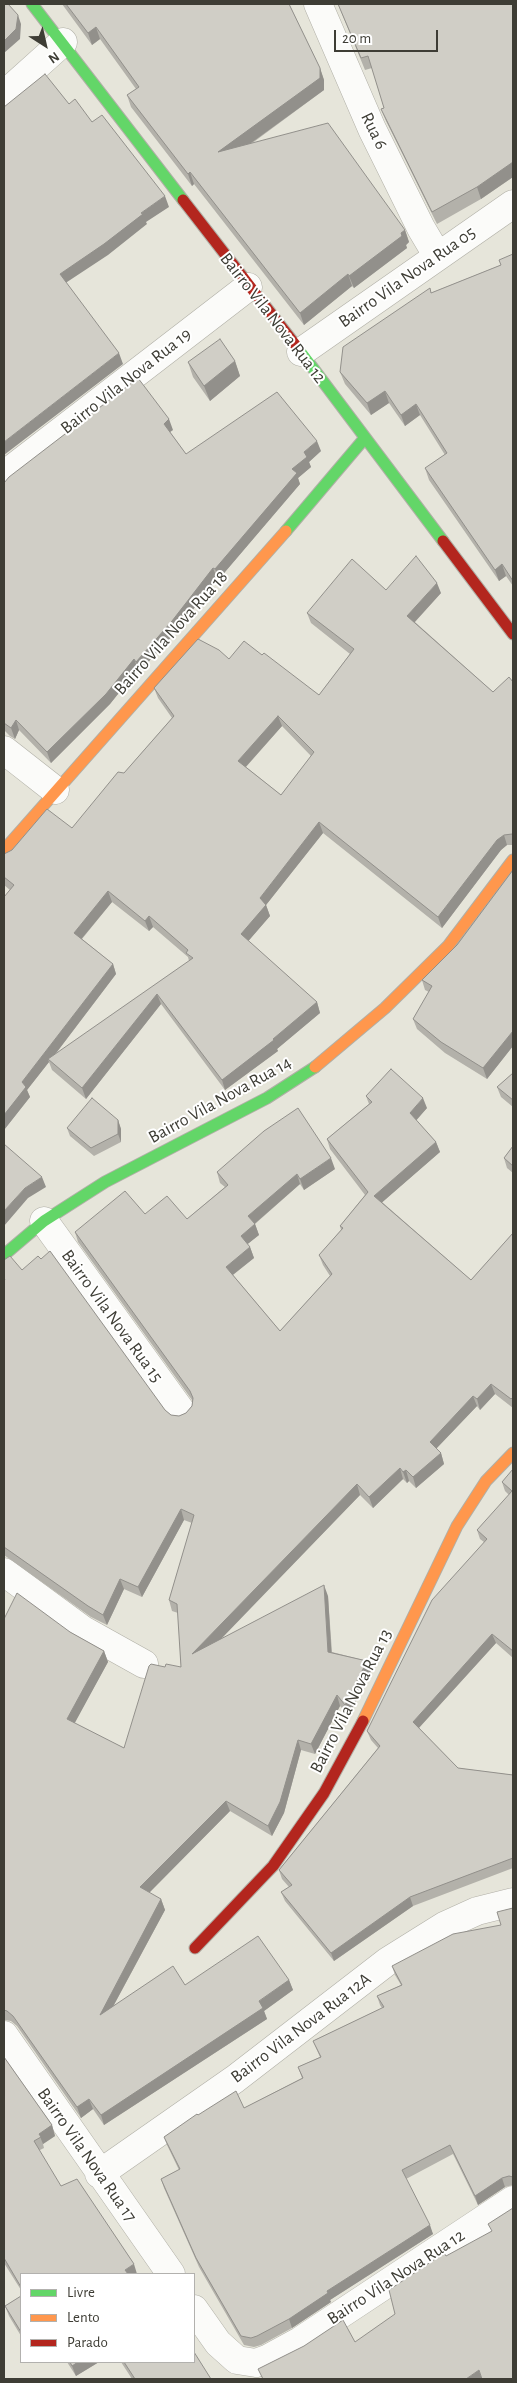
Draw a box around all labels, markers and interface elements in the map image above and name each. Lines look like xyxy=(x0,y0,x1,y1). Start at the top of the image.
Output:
north arrow xyxy=(20,20,70,70)
scale bar xyxy=(337,20,441,52)
text: 20 m xyxy=(342,31,371,46)
text: N xyxy=(46,49,62,66)
street label: Rua 6 xyxy=(356,109,392,153)
street label: Bairro Vila Nova Rua 05 xyxy=(334,222,480,332)
street label: Bairro Vila Nova Rua 12 xyxy=(215,248,331,388)
street label: Bairro Vila Nova Rua 19 xyxy=(56,323,196,439)
street label: Bairro Vila Nova Rua 18 xyxy=(109,566,233,700)
street label: Bairro Vila Nova Rua 14 xyxy=(145,1052,295,1148)
street label: Bairro Vila Nova Rua 15 xyxy=(57,1245,167,1387)
street label: Bairro Vila Nova Rua 13 xyxy=(305,1625,397,1777)
street label: Bairro Vila Nova Rua 12A xyxy=(227,1968,375,2088)
street label: Bairro Vila Nova Rua 17 xyxy=(33,2084,141,2226)
street label: Bairro Vila Nova Rua 12 xyxy=(323,2224,469,2330)
legend xyxy=(20,2273,195,2363)
text: Livre xyxy=(67,2285,95,2300)
text: Lento xyxy=(67,2310,100,2325)
text: Parado xyxy=(67,2335,108,2350)

